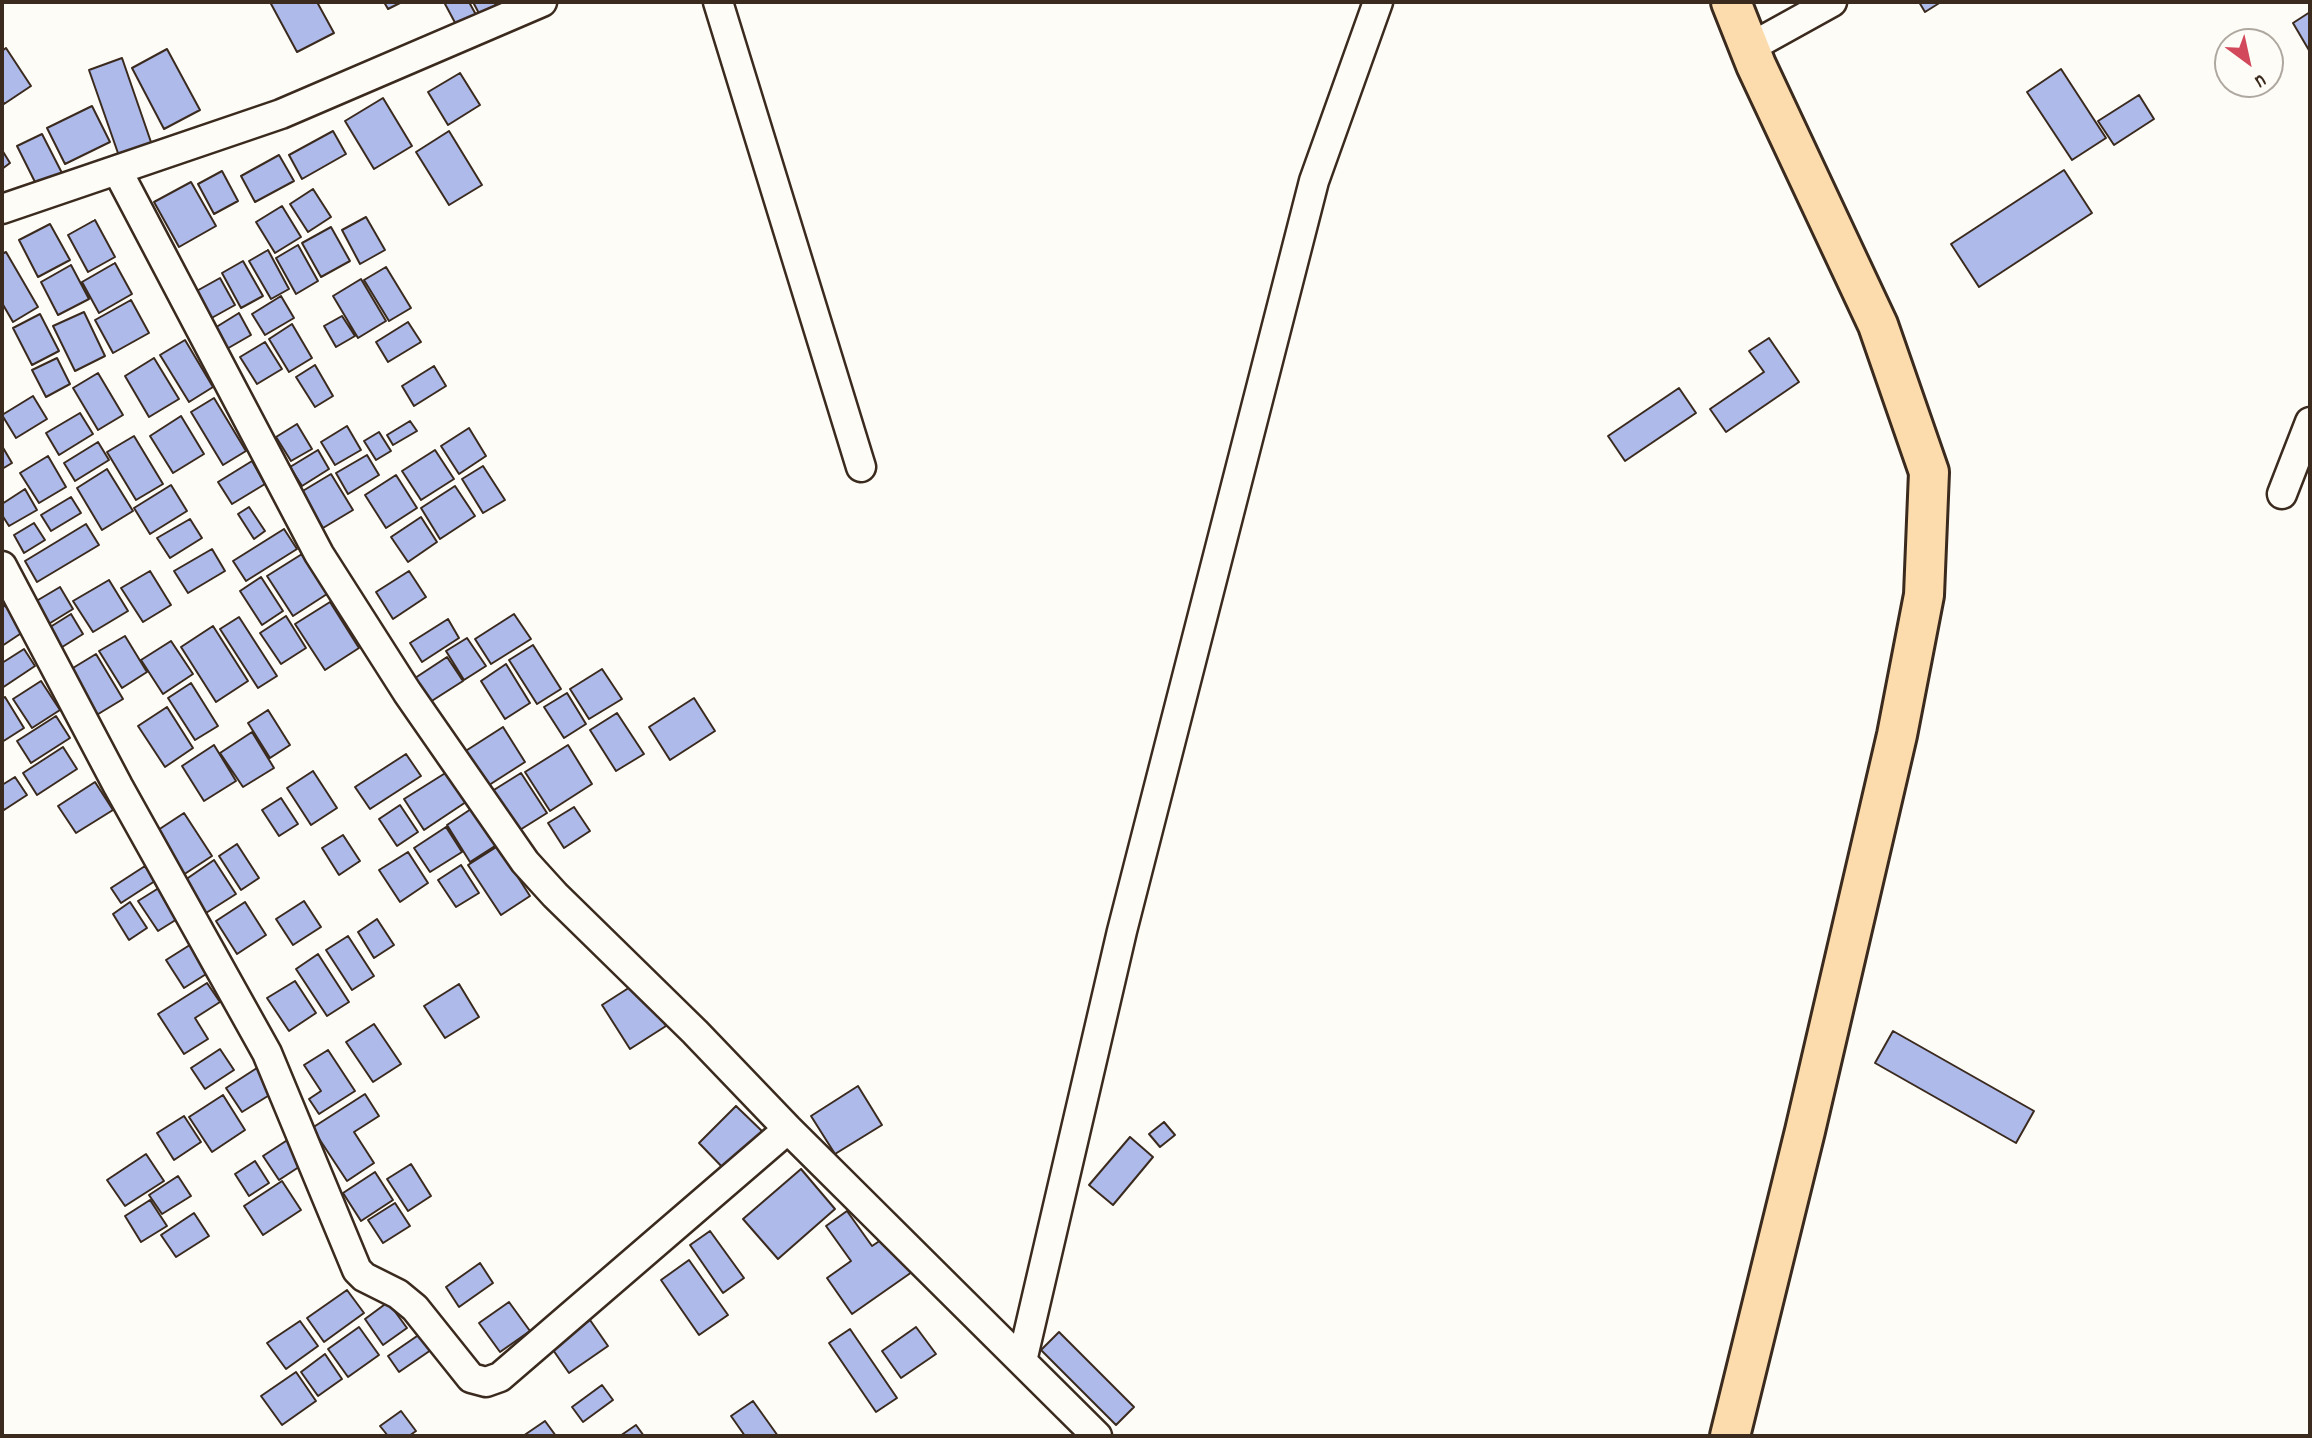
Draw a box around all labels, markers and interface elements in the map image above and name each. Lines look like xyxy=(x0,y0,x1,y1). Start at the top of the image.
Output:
north arrow xyxy=(2214,28,2284,98)
text: U xyxy=(2248,66,2271,93)

